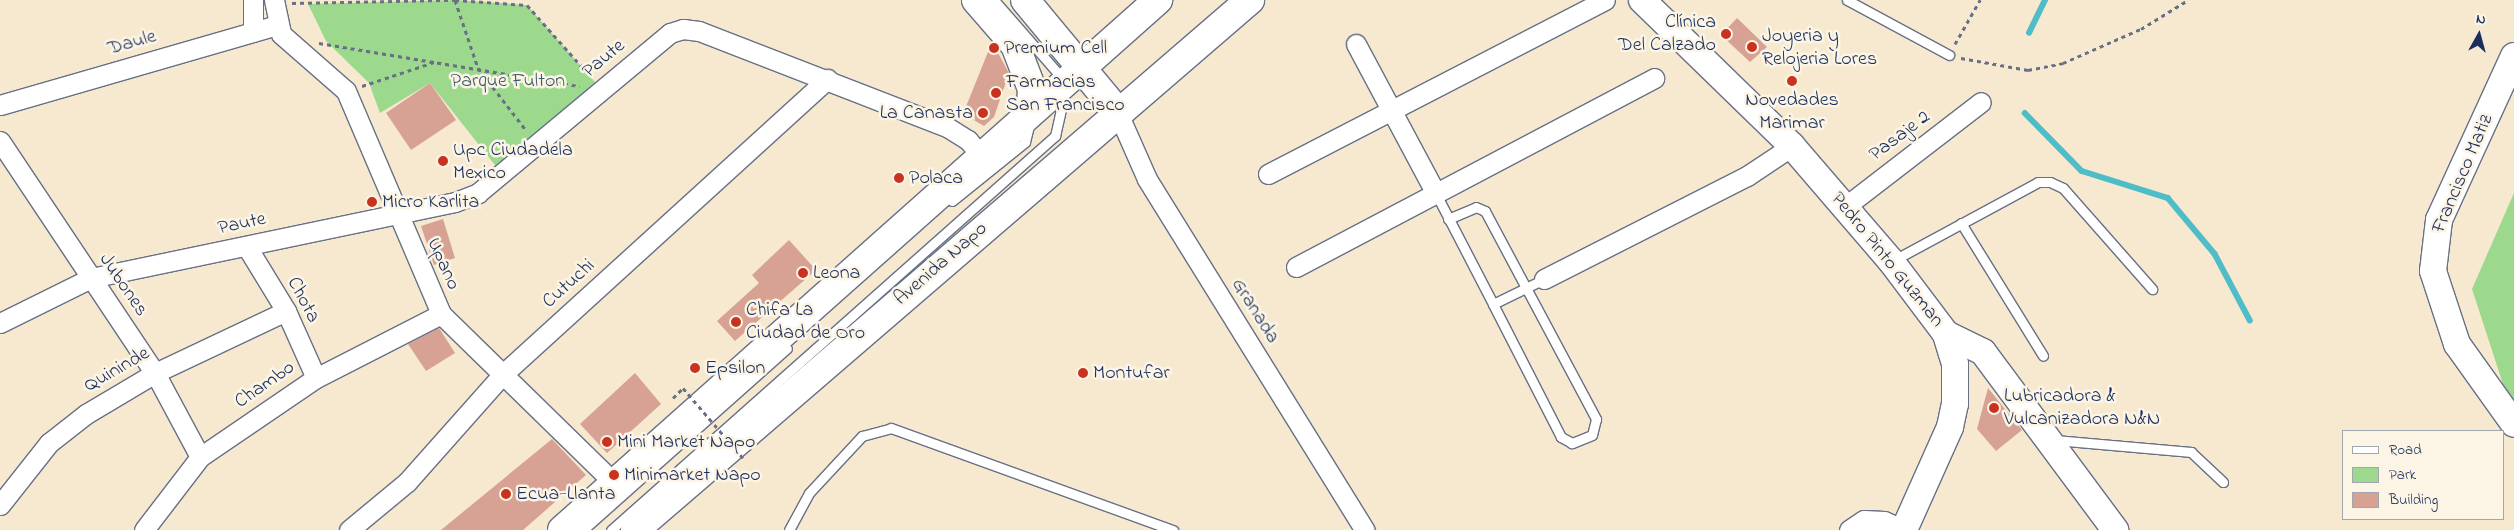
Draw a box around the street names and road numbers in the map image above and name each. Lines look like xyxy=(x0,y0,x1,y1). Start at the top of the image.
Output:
street label: Daule xyxy=(105,25,159,61)
street label: Paute xyxy=(578,34,630,84)
street label: Pasaje 2 xyxy=(1865,105,1935,167)
street label: Francisco Matiz xyxy=(2427,111,2499,237)
street label: Pedro Pinto Guzman xyxy=(1825,188,1949,332)
street label: Paute xyxy=(216,207,268,241)
street label: Avenida Napo xyxy=(889,217,993,311)
street label: Upano xyxy=(421,234,465,294)
street label: Jubones xyxy=(93,249,153,321)
street label: Cutuchi xyxy=(538,254,600,314)
street label: Chota xyxy=(281,273,325,327)
street label: Granada xyxy=(1226,274,1284,348)
street label: Quininde xyxy=(80,342,154,398)
street label: Chambo xyxy=(230,356,300,414)

